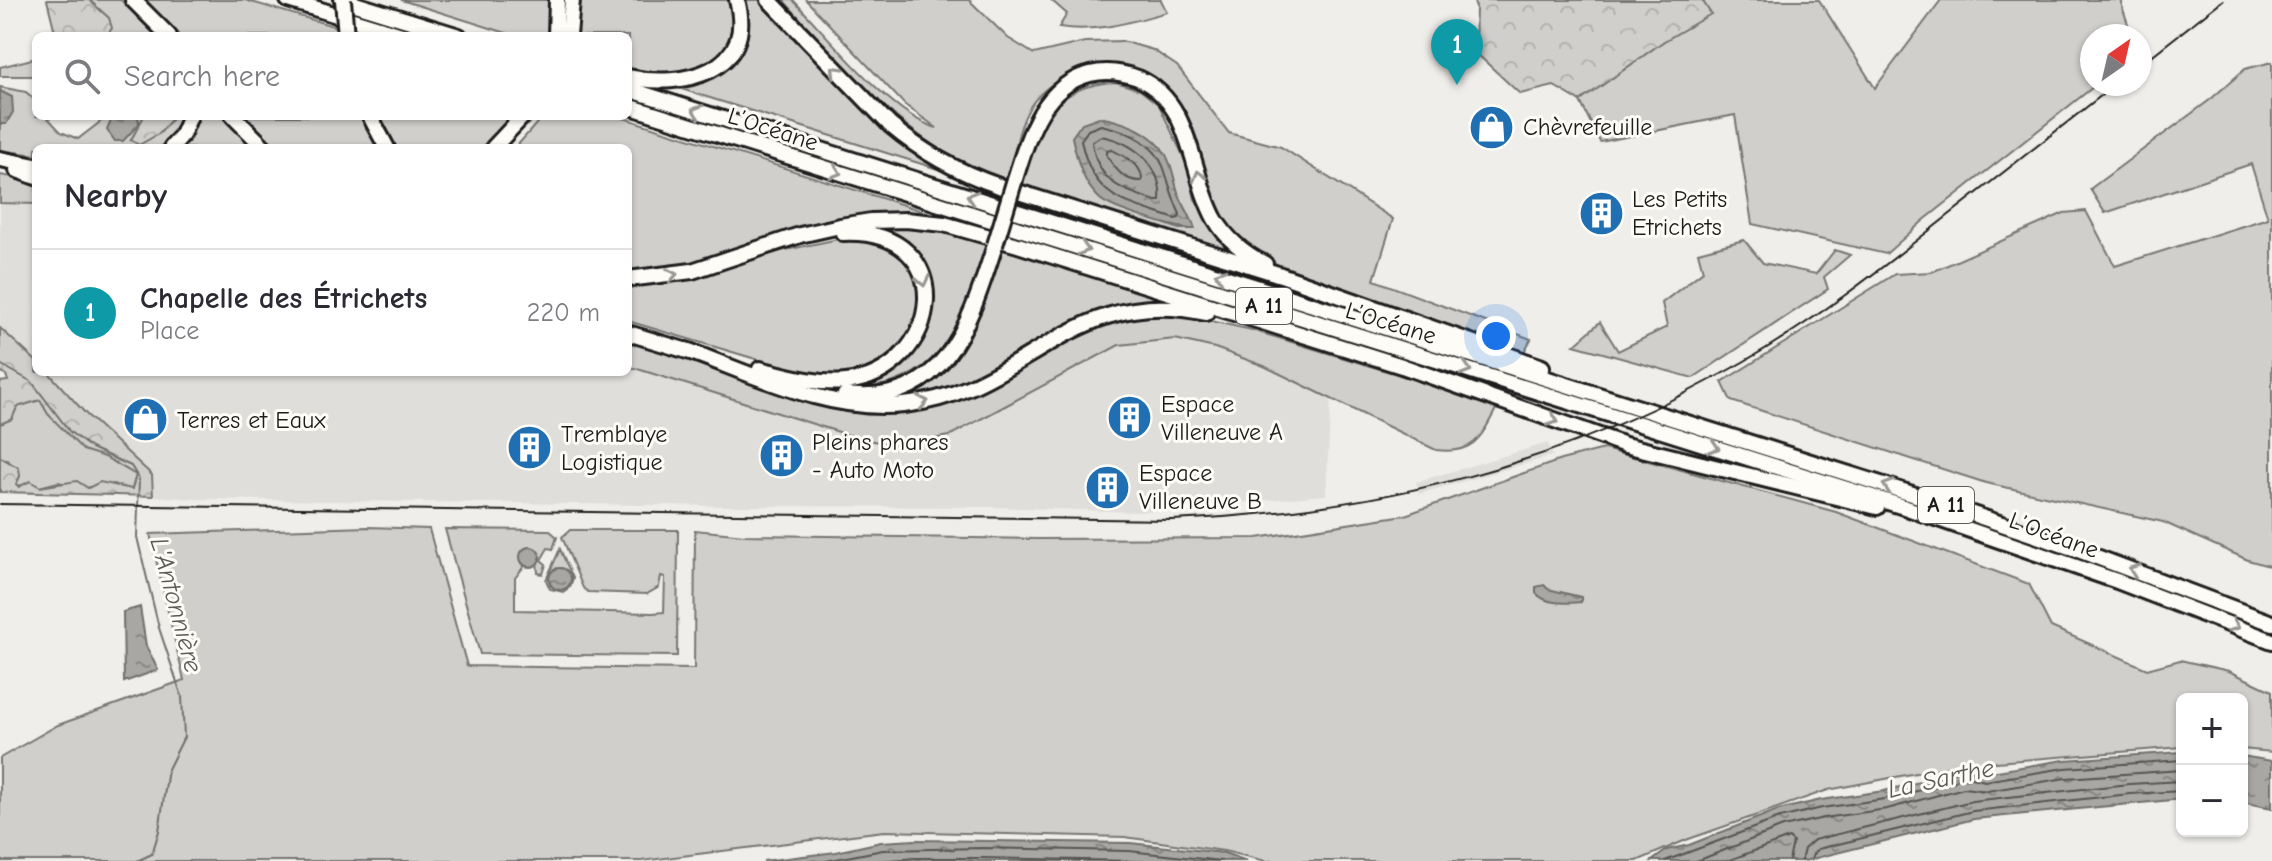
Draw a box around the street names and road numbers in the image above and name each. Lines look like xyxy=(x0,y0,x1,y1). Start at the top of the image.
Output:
street label: L’Océane xyxy=(724,101,822,157)
road number: A 11 xyxy=(1236,288,1292,324)
street label: L’Océane xyxy=(1342,296,1440,350)
road number: A 11 xyxy=(1918,487,1974,523)
street label: L’Océane xyxy=(2005,506,2103,564)

